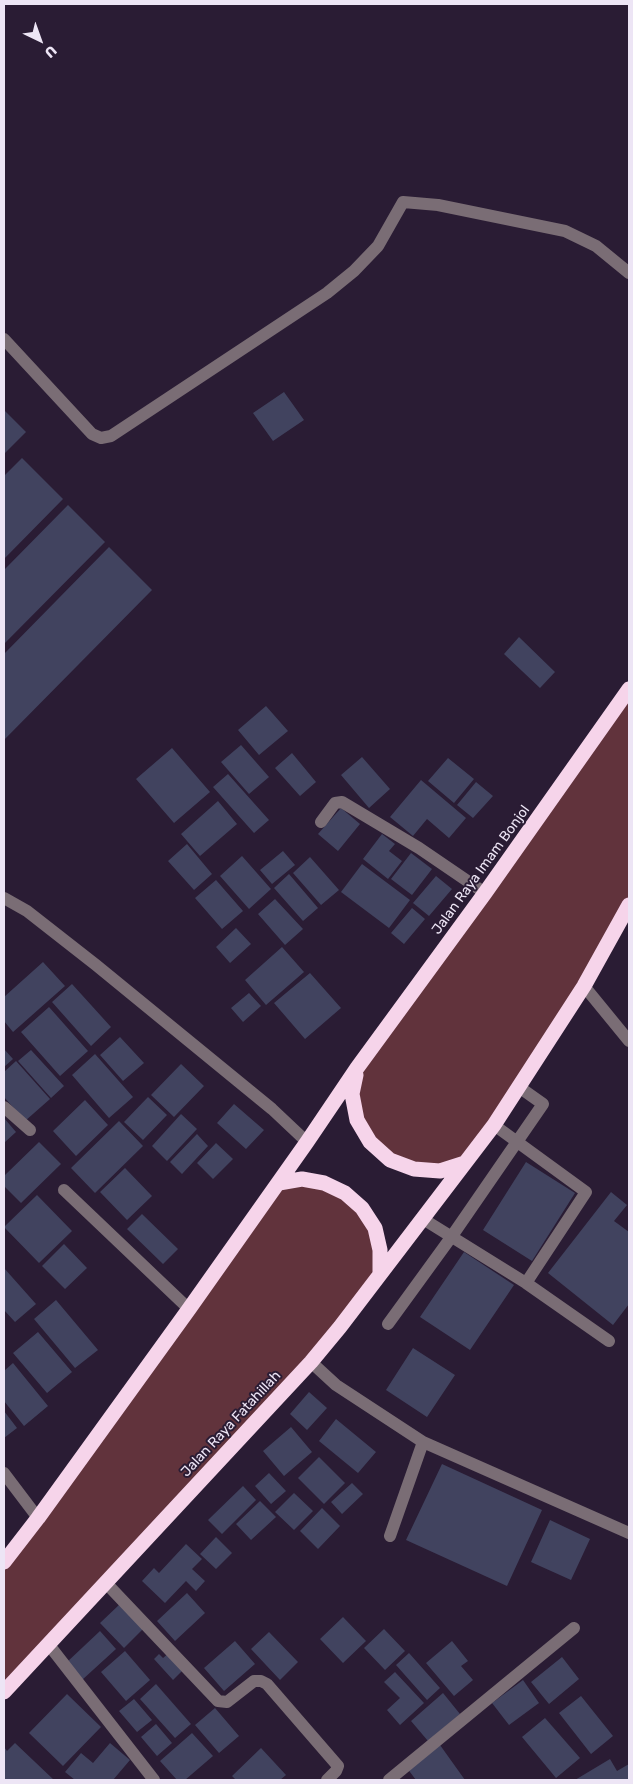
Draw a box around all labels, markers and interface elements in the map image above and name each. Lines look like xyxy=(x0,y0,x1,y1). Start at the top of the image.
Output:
north arrow xyxy=(15,15,65,65)
text: U xyxy=(41,42,60,61)
street label: Jalan Raya Imam Bonjol xyxy=(428,802,534,938)
street label: Jalan Raya Fatahillah xyxy=(178,1368,284,1480)

